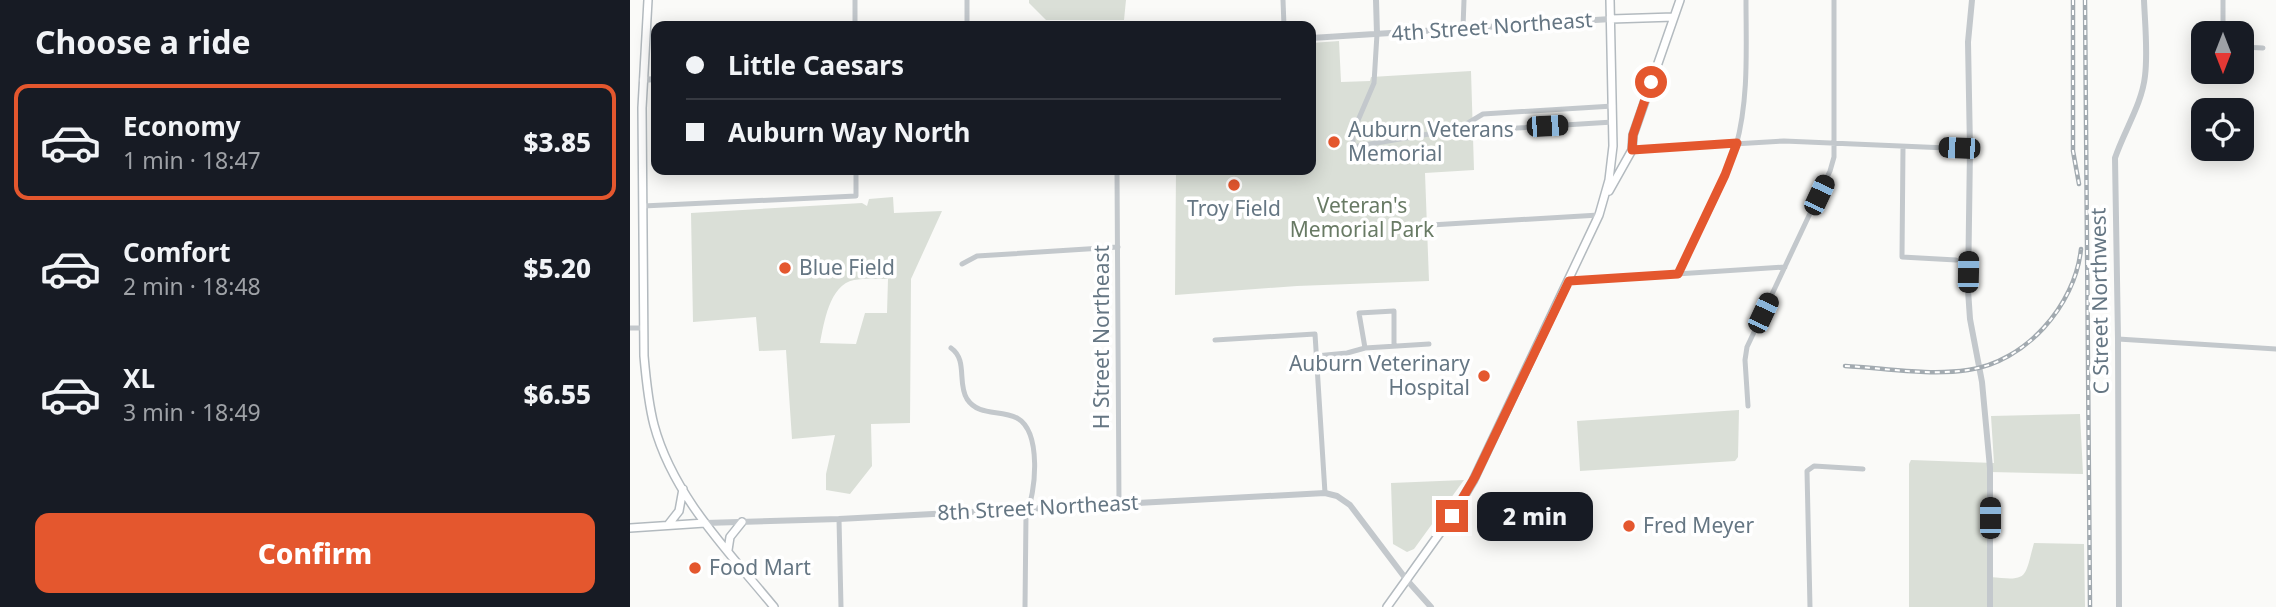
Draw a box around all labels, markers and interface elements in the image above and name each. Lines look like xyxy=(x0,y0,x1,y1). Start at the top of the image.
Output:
street label: 4th Street Northeast xyxy=(1391,5,1594,47)
text: Choose a ride xyxy=(35,20,251,63)
north arrow xyxy=(2191,21,2254,84)
map controls xyxy=(2191,21,2254,161)
text: Little Caesars xyxy=(728,47,904,83)
route start xyxy=(1635,66,1667,98)
button: locate xyxy=(2191,98,2254,161)
text: Economy xyxy=(123,108,241,144)
icon: car xyxy=(39,111,102,174)
text: Auburn Way North xyxy=(728,114,971,150)
car xyxy=(1526,114,1569,138)
place label: Auburn Veterans Memorial xyxy=(1348,115,1514,167)
text: $3.85 xyxy=(524,124,591,160)
marker: Auburn Veterans Memorial xyxy=(1326,134,1342,150)
car xyxy=(1938,137,1981,159)
text: 1 min · 18:47 xyxy=(123,144,261,176)
car xyxy=(1801,172,1838,218)
marker: Troy Field xyxy=(1226,177,1242,193)
park label: Veteran's Memorial Park xyxy=(1290,191,1435,243)
place label: Troy Field xyxy=(1187,194,1281,222)
street label: C Street Northwest xyxy=(2083,207,2115,395)
text: Comfort xyxy=(123,234,231,270)
icon: car xyxy=(39,237,102,300)
street label: H Street Northeast xyxy=(1087,244,1115,429)
text: $5.20 xyxy=(524,250,591,286)
car xyxy=(1958,251,1979,293)
place label: Blue Field xyxy=(799,253,895,281)
marker: Blue Field xyxy=(777,260,793,276)
text: 2 min · 18:48 xyxy=(123,270,261,302)
car xyxy=(1745,290,1782,336)
place label: Auburn Veterinary Hospital xyxy=(1289,349,1470,401)
text: XL xyxy=(123,360,155,396)
icon: car xyxy=(39,363,102,426)
marker: Auburn Veterinary Hospital xyxy=(1476,368,1492,384)
text: $6.55 xyxy=(524,376,591,412)
text: 3 min · 18:49 xyxy=(123,396,261,428)
street label: 8th Street Northeast xyxy=(937,488,1140,526)
callout: 2 min xyxy=(1476,491,1592,540)
car xyxy=(1980,497,2001,539)
route end xyxy=(1436,500,1468,532)
text: 2 min xyxy=(1503,500,1567,532)
place label: Fred Meyer xyxy=(1643,511,1754,539)
button: Confirm xyxy=(35,513,595,593)
marker: Fred Meyer xyxy=(1621,518,1637,534)
place label: Food Mart xyxy=(709,553,811,581)
marker: Food Mart xyxy=(687,560,703,576)

